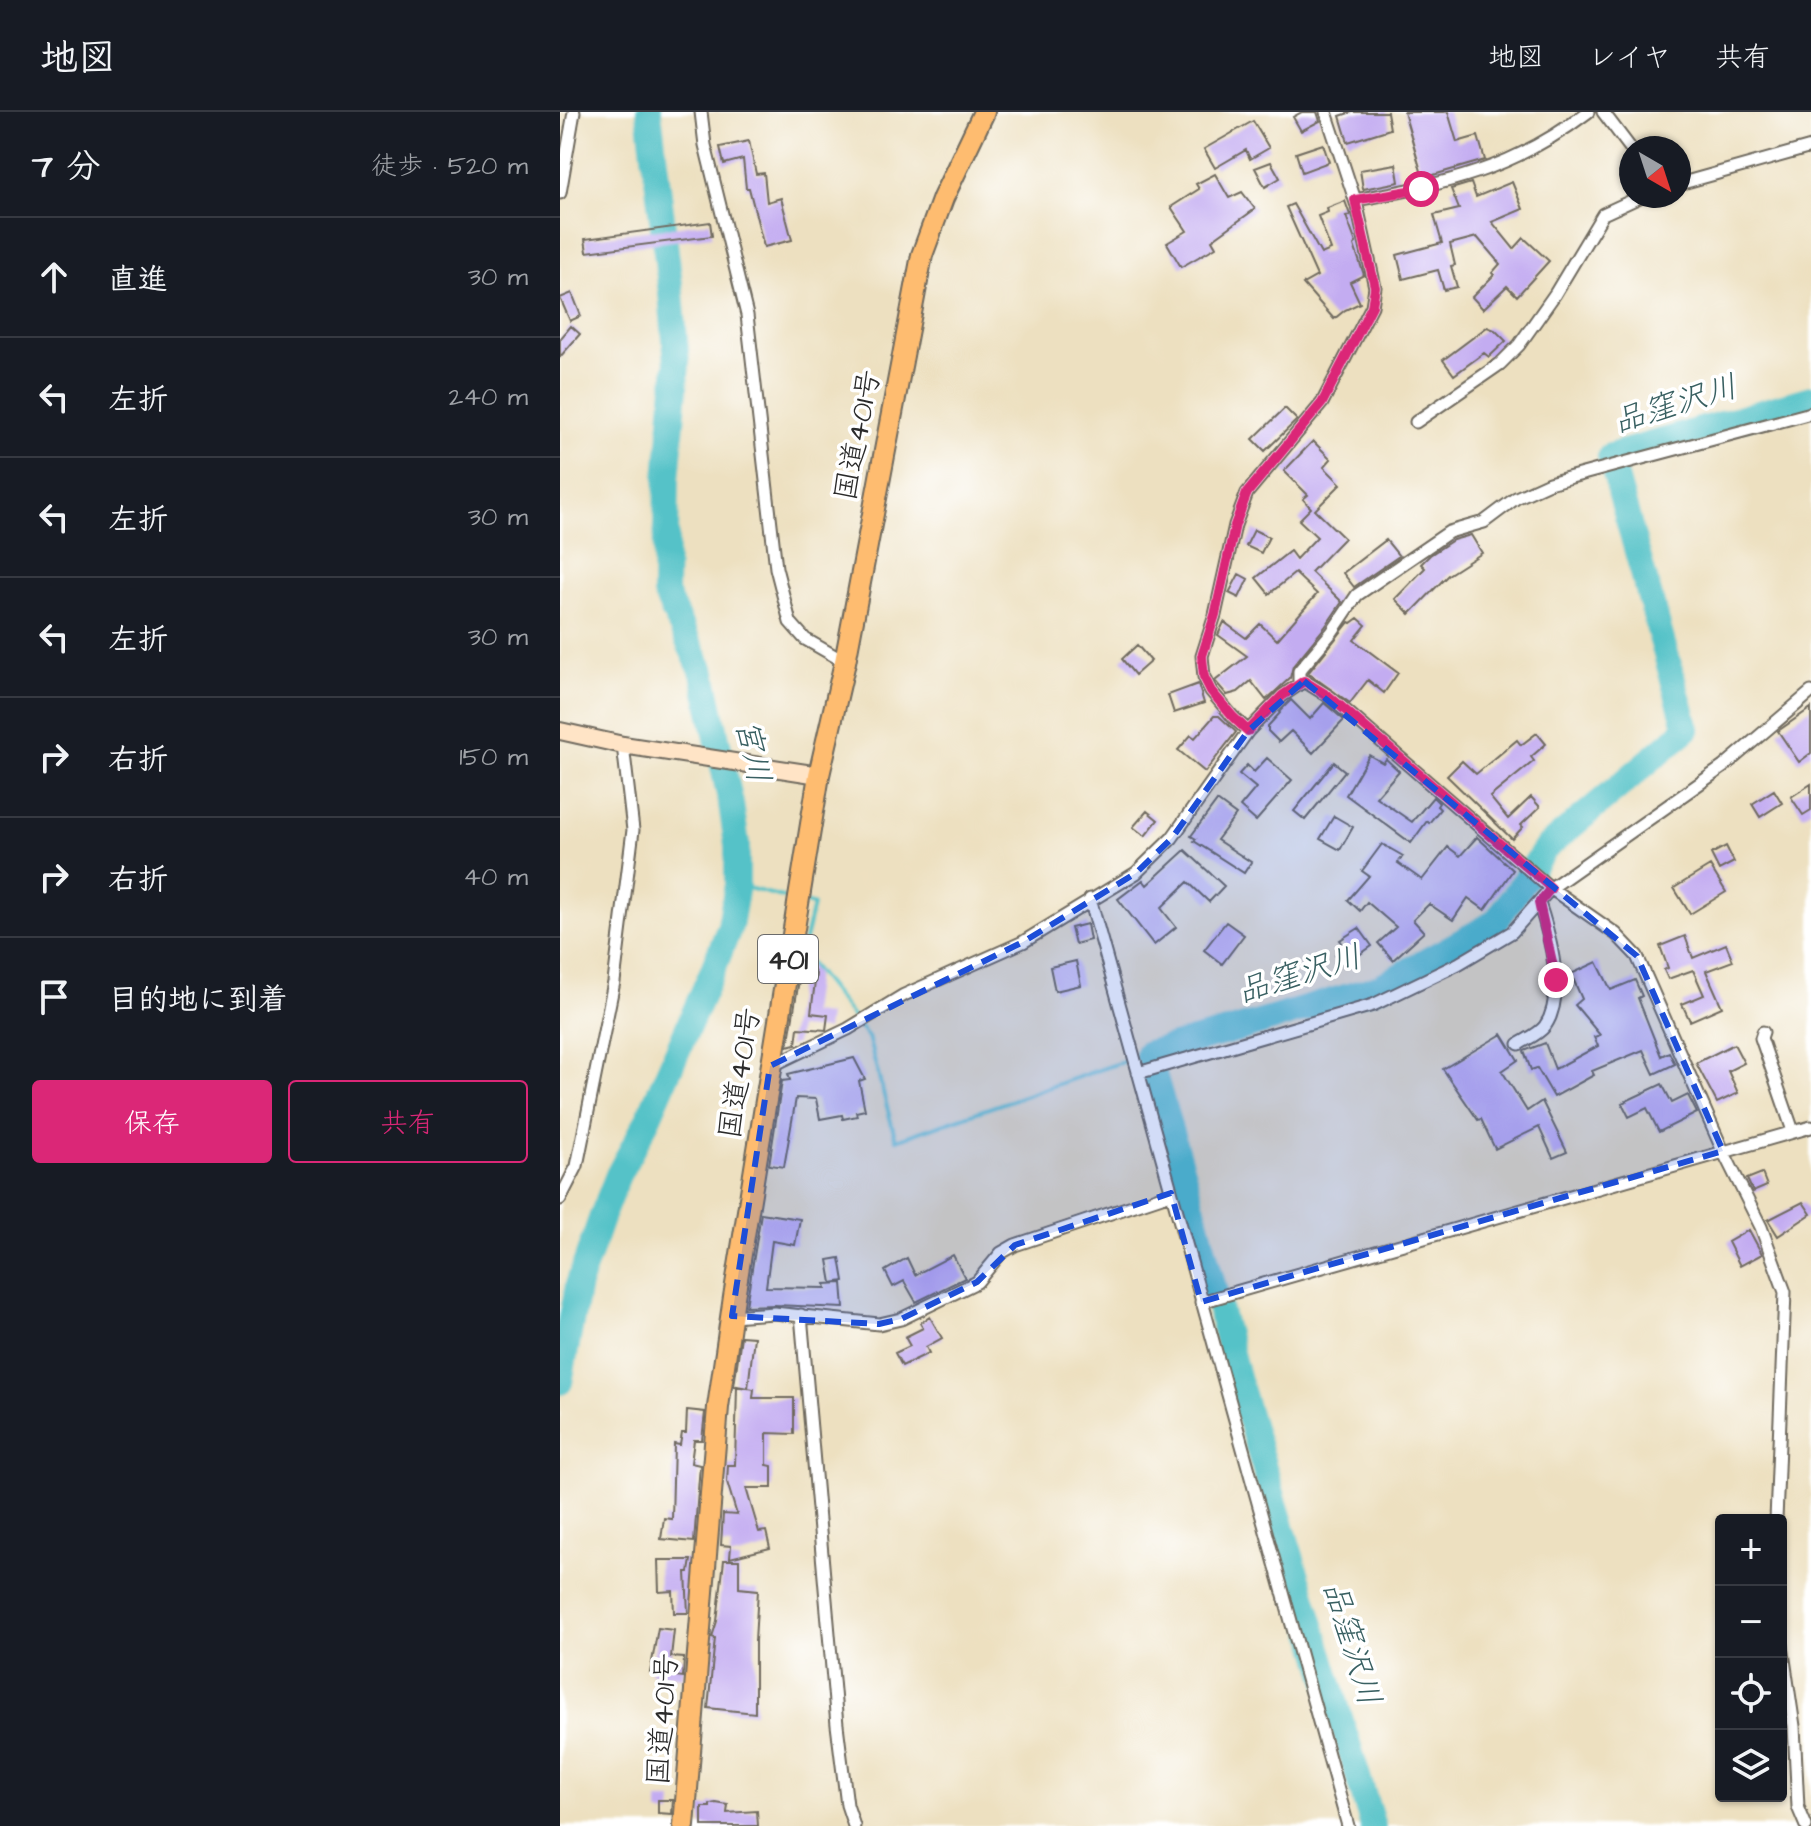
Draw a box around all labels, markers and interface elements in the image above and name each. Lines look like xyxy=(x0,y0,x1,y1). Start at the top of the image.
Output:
text: 地図 xyxy=(40,33,116,85)
text: 地図 xyxy=(1488,38,1544,77)
text: レイヤ xyxy=(1588,38,1671,77)
text: 共有 xyxy=(1715,38,1771,77)
north arrow xyxy=(1619,136,1691,208)
text: 7 分 xyxy=(32,143,101,191)
text: 徒歩 · 520 m xyxy=(371,148,528,184)
route start xyxy=(1403,171,1439,207)
icon: ahead xyxy=(32,255,76,299)
text: 直進 xyxy=(108,259,168,301)
text: 30 m xyxy=(468,259,528,295)
water label: 品窪沢川 xyxy=(1608,364,1743,445)
street label: 国道401号 xyxy=(825,366,891,505)
icon: left xyxy=(32,375,76,419)
text: 左折 xyxy=(108,379,168,421)
text: 240 m xyxy=(448,379,528,415)
icon: left xyxy=(32,495,76,539)
text: 左折 xyxy=(108,499,168,541)
text: 30 m xyxy=(468,499,528,535)
icon: left xyxy=(32,615,76,659)
text: 左折 xyxy=(108,619,168,661)
text: 30 m xyxy=(468,619,528,655)
water label: 宮川 xyxy=(724,715,781,787)
icon: right xyxy=(32,735,76,779)
text: 右折 xyxy=(108,739,168,781)
text: 150 m xyxy=(459,739,528,775)
icon: right xyxy=(32,855,76,899)
text: 右折 xyxy=(108,859,168,901)
text: 40 m xyxy=(463,859,528,895)
water label: 品窪沢川 xyxy=(1232,934,1367,1015)
road number: 401 xyxy=(758,935,818,983)
route end xyxy=(1538,962,1574,998)
icon: arrive xyxy=(32,975,76,1019)
text: 目的地に到着 xyxy=(108,979,288,1021)
street label: 国道401号 xyxy=(709,1004,771,1142)
button: 保存 xyxy=(32,1080,272,1163)
button: 共有 xyxy=(288,1080,528,1163)
map controls xyxy=(1715,1514,1787,1802)
button: + xyxy=(1715,1514,1787,1586)
water label: 品窪沢川 xyxy=(1311,1576,1392,1711)
button: − xyxy=(1715,1586,1787,1658)
street label: 国道401号 xyxy=(637,1651,689,1787)
button: locate xyxy=(1715,1658,1787,1730)
button: layers xyxy=(1715,1730,1787,1802)

